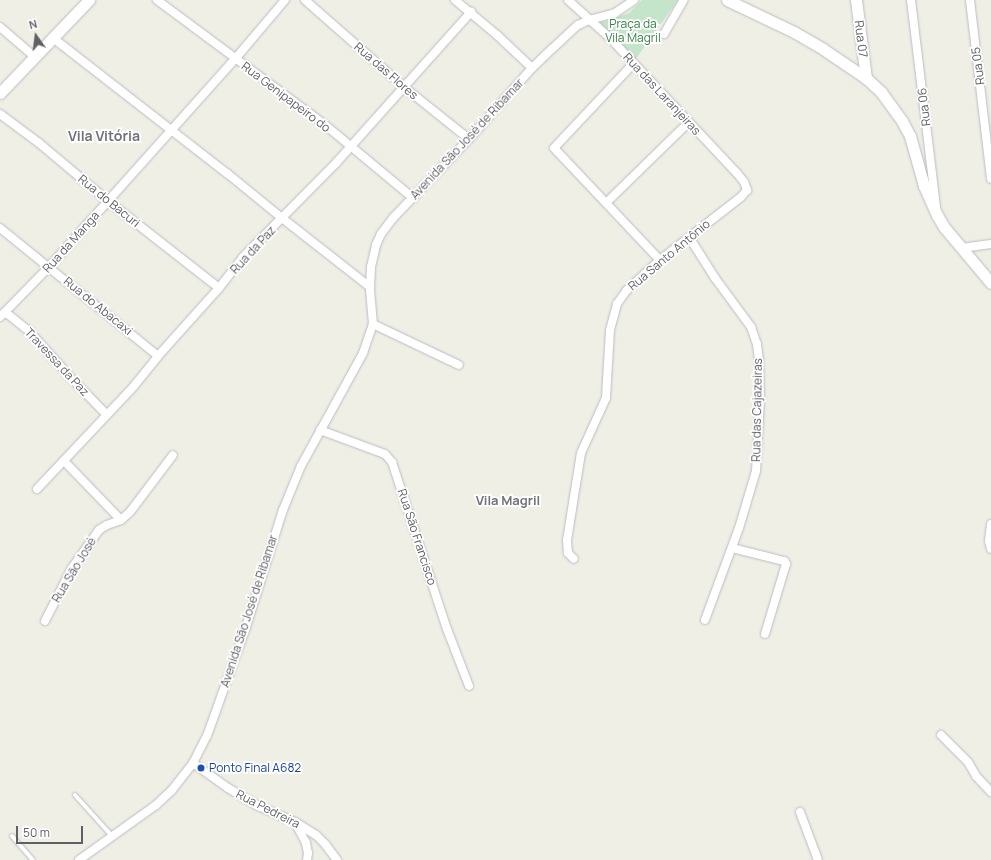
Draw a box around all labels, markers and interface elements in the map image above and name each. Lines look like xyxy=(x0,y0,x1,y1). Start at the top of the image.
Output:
north arrow xyxy=(16,16,56,56)
text: N xyxy=(27,16,39,32)
park label: Praça da Vila Magril xyxy=(605,17,661,45)
street label: Rua 07 xyxy=(852,20,870,58)
street label: Rua das Flores xyxy=(351,39,421,103)
street label: Rua 05 xyxy=(969,46,987,86)
street label: Rua das Laranjeiras xyxy=(620,50,704,138)
street label: Rua Genipapeiro do xyxy=(239,59,333,135)
street label: Avenida São José de Ribamar xyxy=(407,76,527,202)
street label: Rua 06 xyxy=(915,87,933,127)
district label: Vila Vitória xyxy=(68,128,140,144)
street label: Rua do Bacuri xyxy=(75,172,143,230)
street label: Rua da Manga xyxy=(40,208,102,276)
street label: Rua Santo Antônio xyxy=(625,217,713,293)
street label: Rua da Paz xyxy=(227,223,279,277)
street label: Rua do Abacaxi xyxy=(61,274,135,338)
street label: Travessa da Paz xyxy=(22,325,92,399)
street label: Rua das Cajazeiras xyxy=(749,358,765,462)
street label: Rua São Francisco xyxy=(395,487,439,587)
district label: Vila Magril xyxy=(476,492,540,508)
street label: Avenida São José de Ribamar xyxy=(217,533,281,689)
street label: Rua São José xyxy=(49,535,99,605)
place label: Ponto Final A682 xyxy=(209,761,301,775)
marker: Ponto Final A682 xyxy=(196,763,206,773)
street label: Rua Pedreira xyxy=(234,787,302,831)
scale bar xyxy=(18,818,85,844)
text: 50 m xyxy=(23,824,50,841)

